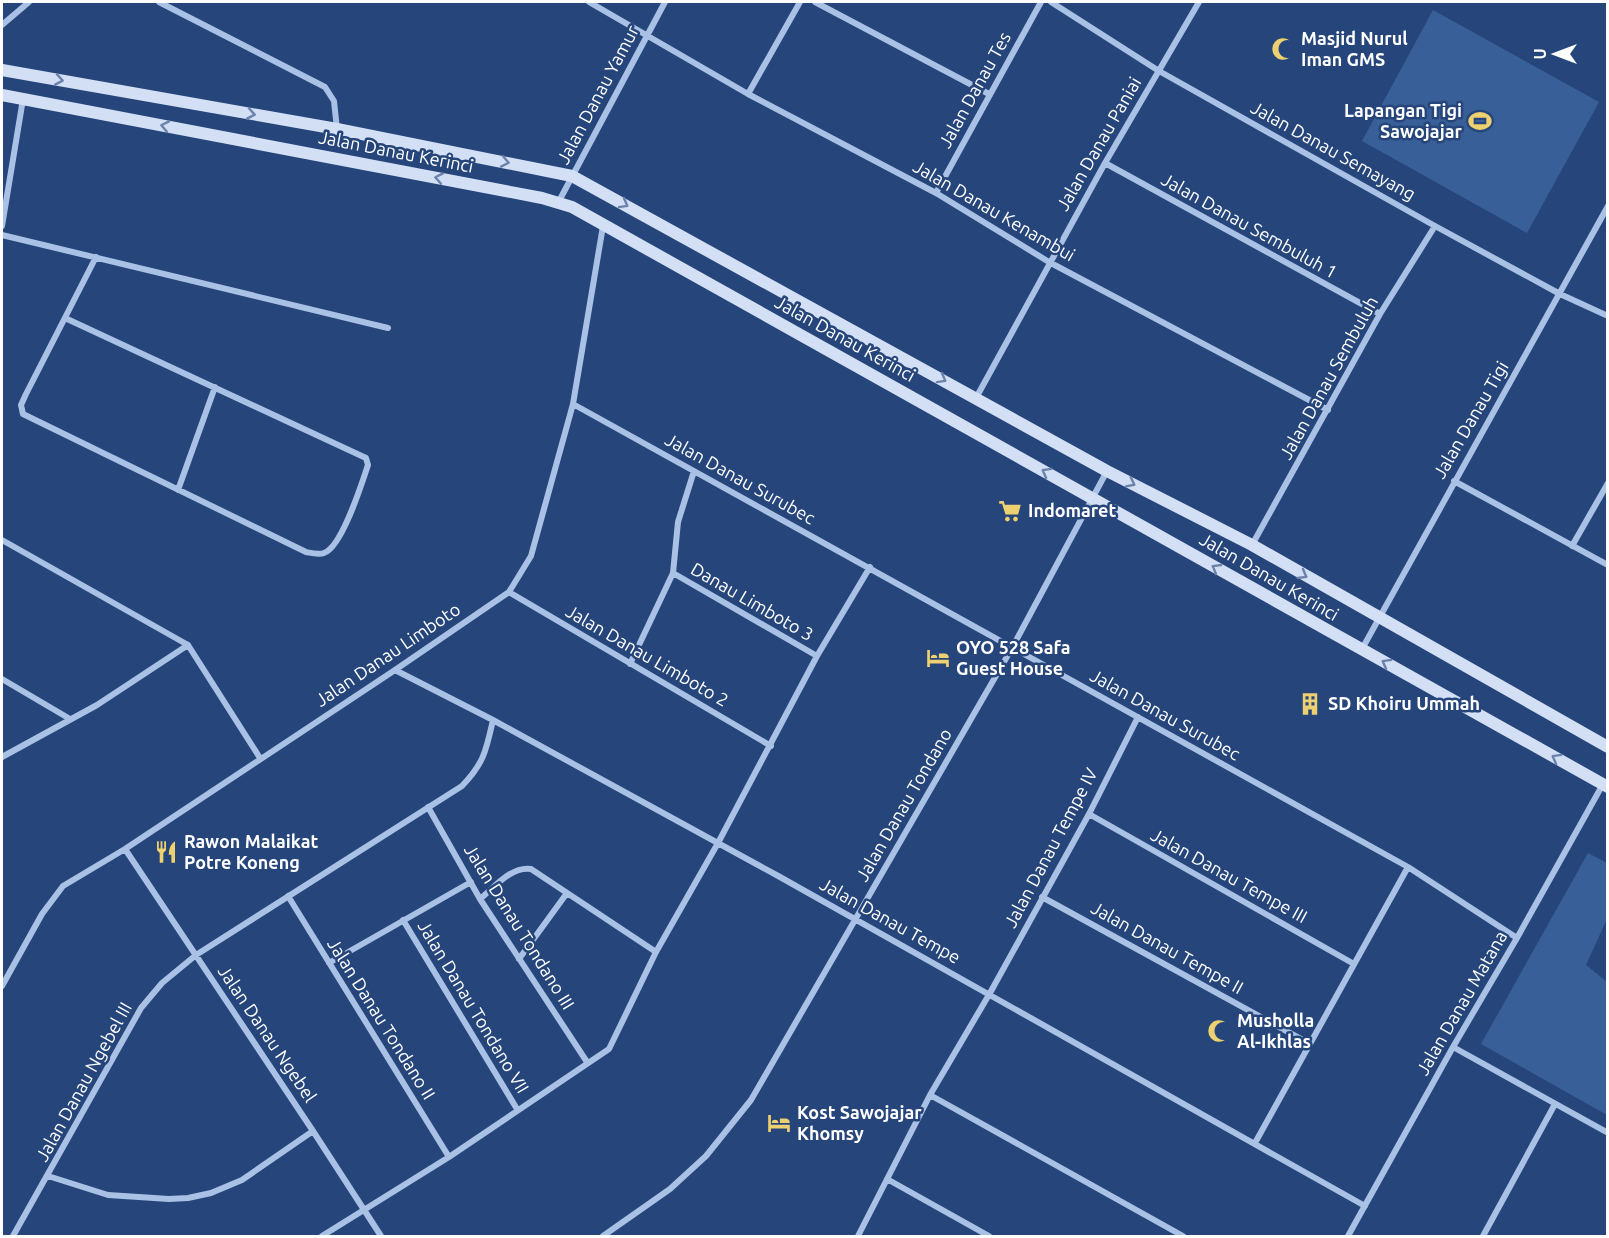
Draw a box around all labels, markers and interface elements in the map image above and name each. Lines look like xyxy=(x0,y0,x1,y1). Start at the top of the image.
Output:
street label: Jalan Danau Yamur xyxy=(552,22,642,167)
north arrow xyxy=(1525,24,1585,84)
street label: Jalan Danau Tes xyxy=(934,28,1014,151)
place label: Masjid Nurul Iman GMS xyxy=(1301,28,1408,69)
mosque icon: Masjid Nurul Iman GMS xyxy=(1270,36,1296,62)
text: U xyxy=(1531,48,1549,60)
one-way arrow xyxy=(54,73,64,86)
street label: Jalan Danau Paniai xyxy=(1052,73,1144,214)
street label: Jalan Danau Semayang xyxy=(1248,97,1419,204)
place label: Lapangan Tigi Sawojajar xyxy=(1344,100,1463,141)
one-way arrow xyxy=(246,107,256,119)
sports icon: Lapangan Tigi Sawojajar xyxy=(1467,108,1493,134)
one-way arrow xyxy=(160,120,170,133)
street label: Jalan Danau Kerinci xyxy=(317,126,475,176)
one-way arrow xyxy=(499,155,509,168)
street label: Jalan Danau Kenambui xyxy=(910,156,1079,265)
street label: Jalan Danau Sembuluh 1 xyxy=(1158,168,1341,282)
one-way arrow xyxy=(434,172,444,185)
one-way arrow xyxy=(617,197,628,208)
street label: Jalan Danau Kerinci xyxy=(772,291,919,385)
street label: Jalan Danau Sembuluh xyxy=(1275,292,1381,463)
street label: Jalan Danau Tigi xyxy=(1428,357,1512,482)
one-way arrow xyxy=(936,372,946,383)
street label: Jalan Danau Surubec xyxy=(662,429,819,528)
one-way arrow xyxy=(1042,468,1052,479)
one-way arrow xyxy=(1125,476,1135,487)
supermarket icon: Indomaret xyxy=(997,498,1023,524)
place label: Indomaret xyxy=(1028,500,1116,520)
street label: Jalan Danau Kerinci xyxy=(1196,528,1343,624)
street label: Danau Limboto 3 xyxy=(688,558,817,644)
one-way arrow xyxy=(1212,563,1222,575)
one-way arrow xyxy=(1297,568,1307,579)
street label: Jalan Danau Limboto xyxy=(311,598,464,710)
street label: Jalan Danau Limboto 2 xyxy=(563,600,732,710)
place label: OYO 528 Safa Guest House xyxy=(956,637,1071,678)
hotel icon: OYO 528 Safa Guest House xyxy=(925,645,951,671)
one-way arrow xyxy=(1382,659,1392,671)
street label: Jalan Danau Surubec xyxy=(1087,665,1244,764)
building icon: SD Khoiru Ummah xyxy=(1297,691,1323,717)
place label: SD Khoiru Ummah xyxy=(1328,693,1480,713)
street label: Jalan Danau Tondano xyxy=(851,725,955,884)
one-way arrow xyxy=(1552,754,1563,765)
street label: Jalan Danau Tempe IV xyxy=(1000,764,1101,931)
street label: Jalan Danau Tempe III xyxy=(1148,824,1311,926)
place label: Rawon Malaikat Potre Koneng xyxy=(184,831,319,872)
restaurant icon: Rawon Malaikat Potre Koneng xyxy=(153,839,179,865)
street label: Jalan Danau Tondano III xyxy=(461,840,579,1013)
street label: Jalan Danau Tempe xyxy=(817,873,964,967)
street label: Jalan Danau Tempe II xyxy=(1088,897,1247,997)
street label: Jalan Danau Tondano VII xyxy=(414,917,533,1096)
street label: Jalan Danau Matana xyxy=(1412,927,1511,1078)
street label: Jalan Danau Tondano II xyxy=(324,934,440,1103)
street label: Jalan Danau Ngebel xyxy=(215,961,321,1106)
street label: Jalan Danau Ngebel III xyxy=(31,999,135,1164)
place label: Musholla Al-Ikhlas xyxy=(1237,1010,1314,1051)
mosque icon: Musholla Al-Ikhlas xyxy=(1206,1018,1232,1044)
place label: Kost Sawojajar Khomsy xyxy=(797,1102,922,1143)
hotel icon: Kost Sawojajar Khomsy xyxy=(766,1110,792,1136)

